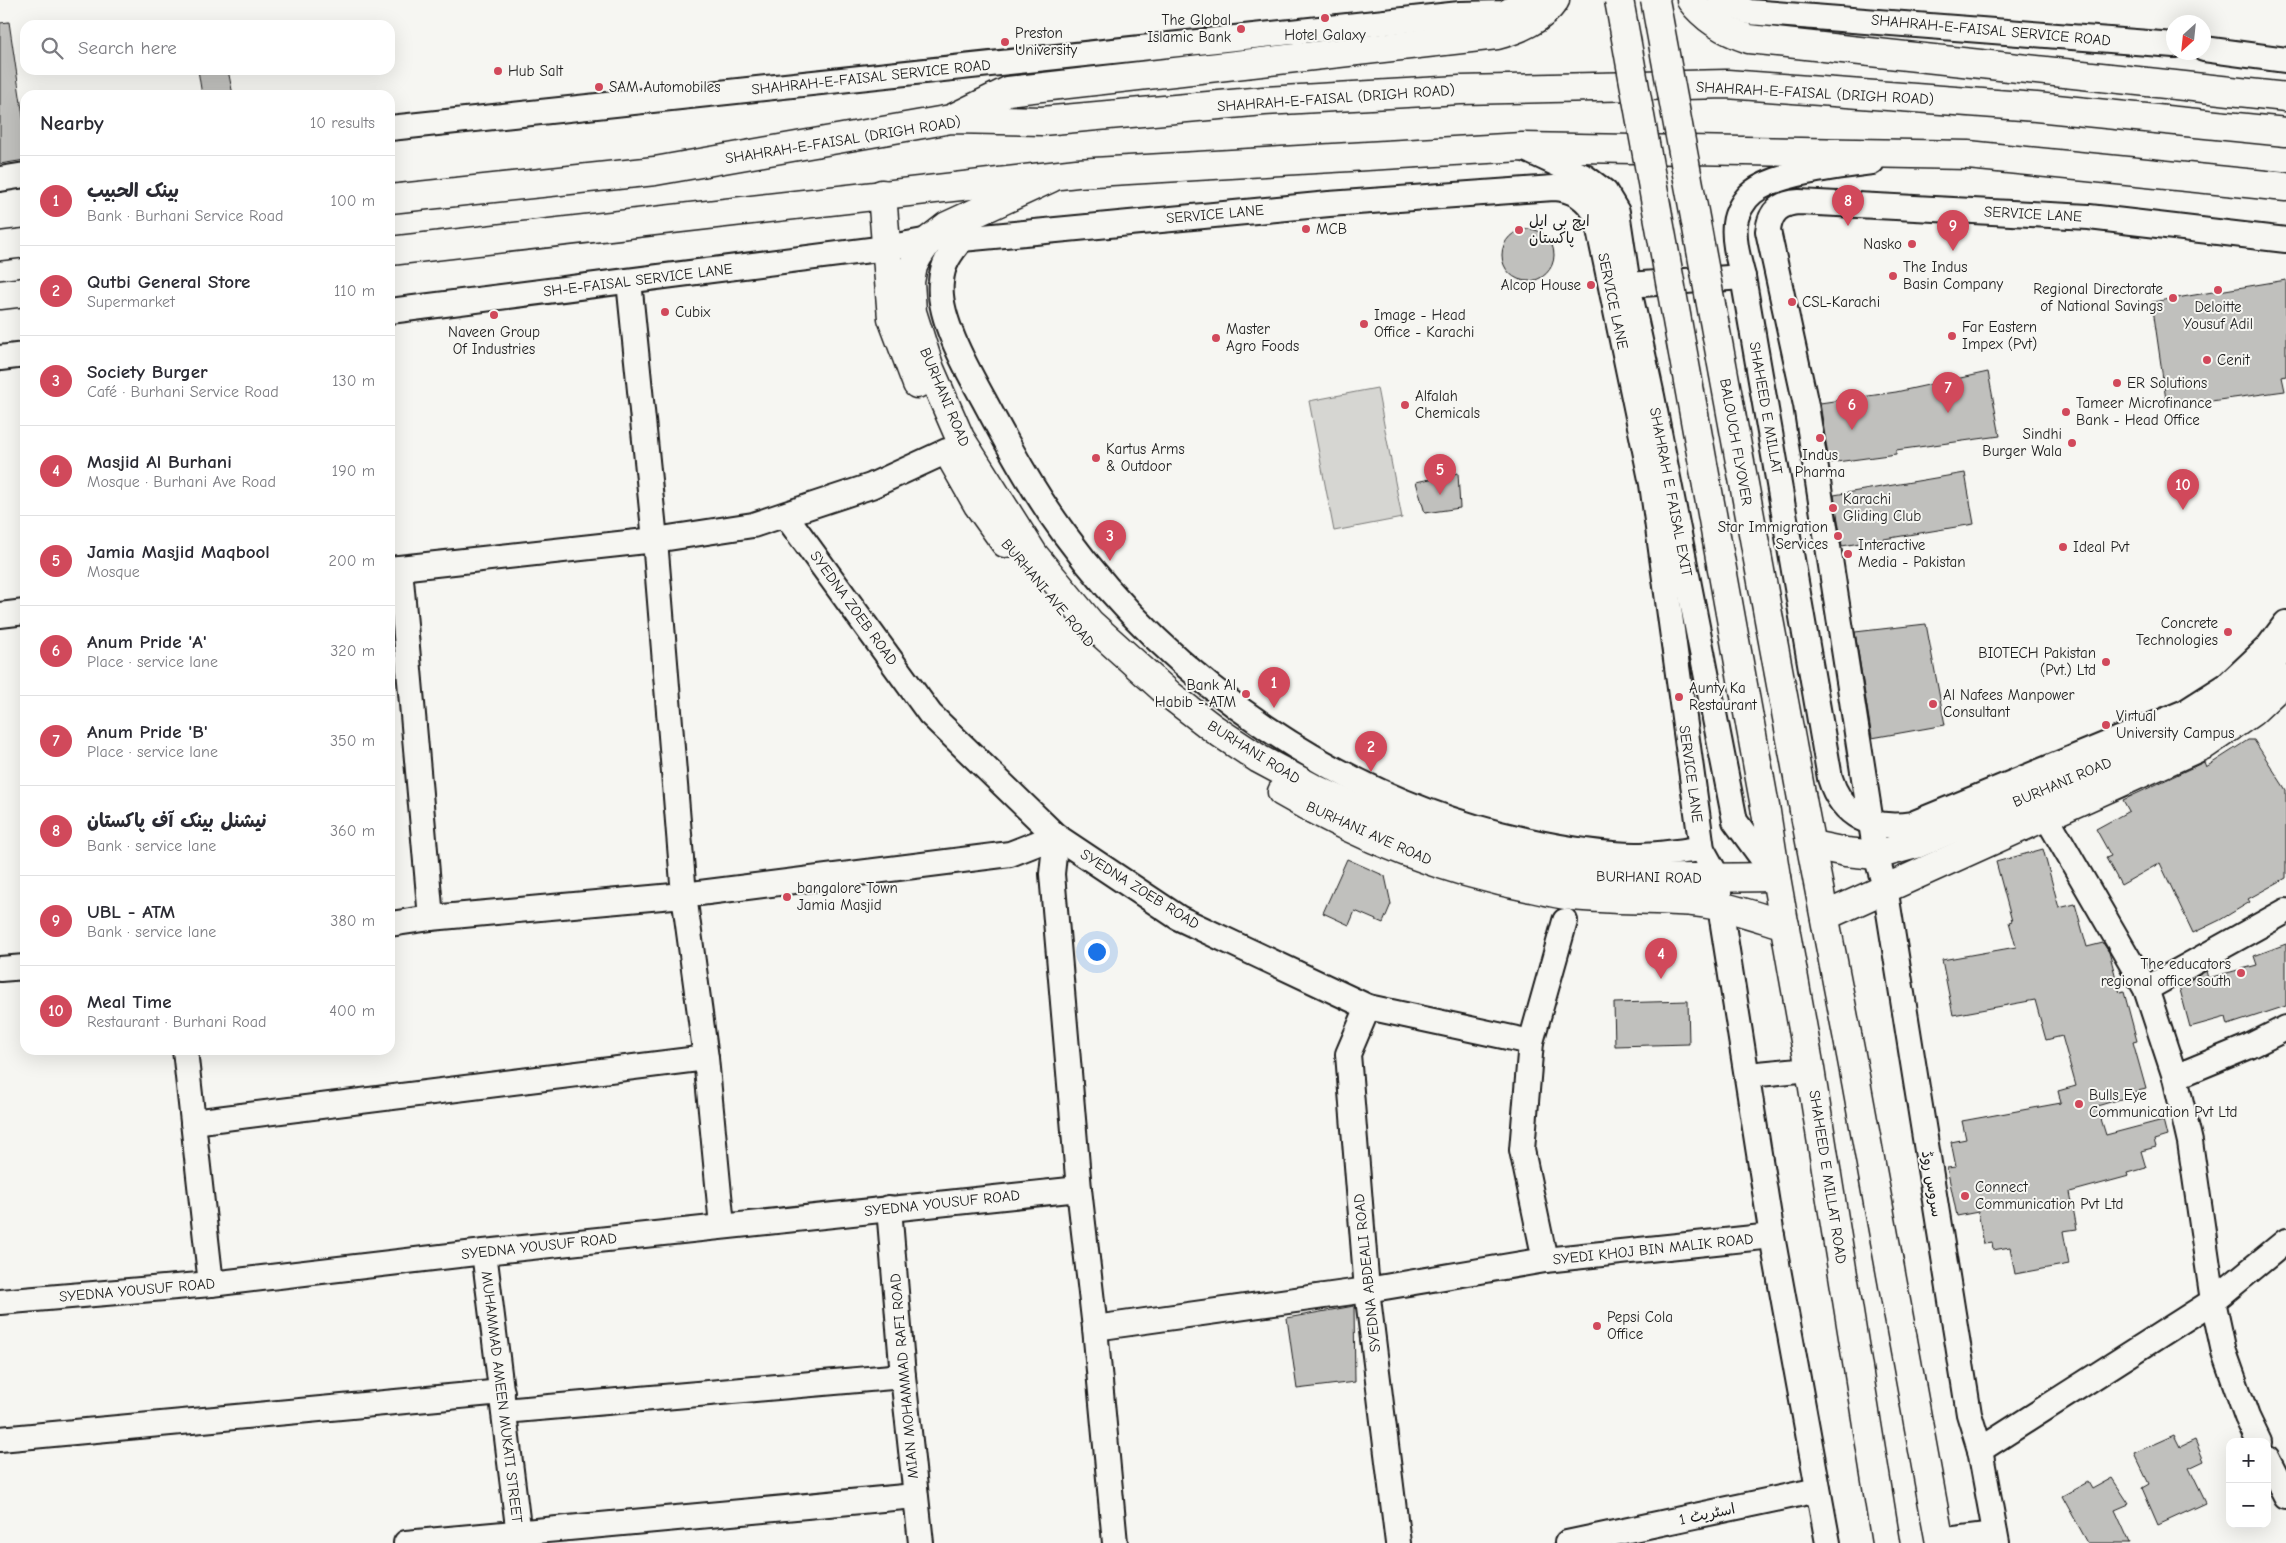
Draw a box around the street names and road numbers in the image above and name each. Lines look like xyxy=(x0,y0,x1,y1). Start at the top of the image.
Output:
street label: SHAHRAH-E-FAISAL SERVICE ROAD xyxy=(1870,11,2112,49)
street label: SHAHRAH-E-FAISAL SERVICE ROAD xyxy=(750,55,992,99)
street label: SHAHRAH-E-FAISAL (DRIGH ROAD) xyxy=(1696,78,1934,108)
street label: SHAHRAH-E-FAISAL (DRIGH ROAD) xyxy=(1217,81,1455,115)
street label: SHAHRAH-E-FAISAL (DRIGH ROAD) xyxy=(724,112,962,168)
street label: SERVICE LANE xyxy=(1165,201,1265,227)
street label: SERVICE LANE xyxy=(1984,202,2082,226)
street label: SERVICE LANE xyxy=(1594,251,1632,351)
street label: SH-E-FAISAL SERVICE LANE xyxy=(542,259,734,301)
street label: SHAHEED E MILLAT xyxy=(1745,340,1787,476)
street label: BURHANI ROAD xyxy=(916,345,974,449)
street label: BALOUCH FLYOVER xyxy=(1716,377,1756,507)
street label: SHAHRAH E FAISAL EXIT xyxy=(1646,406,1696,578)
street label: BURHANI AVE ROAD xyxy=(997,535,1099,651)
street label: SYEDNA ZOEB ROAD xyxy=(806,547,902,669)
street label: BURHANI ROAD xyxy=(1204,716,1304,788)
street label: SERVICE LANE xyxy=(1675,724,1707,824)
street label: BURHANI ROAD xyxy=(2010,753,2114,811)
street label: BURHANI AVE ROAD xyxy=(1303,797,1435,869)
street label: SYEDNA ZOEB ROAD xyxy=(1077,845,1203,933)
street label: BURHANI ROAD xyxy=(1596,867,1702,887)
street label: SHAHEED E MILLAT ROAD xyxy=(1805,1089,1851,1265)
street label: سروس روڈ xyxy=(1918,1150,1946,1218)
street label: SYEDNA YOUSUF ROAD xyxy=(863,1186,1021,1220)
street label: SYEDNA ABDEALI ROAD xyxy=(1350,1193,1384,1353)
street label: SYEDNA YOUSUF ROAD xyxy=(460,1229,618,1263)
street label: SYEDI KHOJ BIN MALIK ROAD xyxy=(1552,1230,1754,1268)
street label: MUHAMMAD AMEEN MUKATI STREET xyxy=(478,1270,526,1524)
street label: MIAN MOHAMMAD RAFI ROAD xyxy=(886,1273,922,1479)
street label: SYEDNA YOUSUF ROAD xyxy=(58,1274,216,1306)
street label: اسٹریٹ 1 xyxy=(1677,1499,1737,1529)

